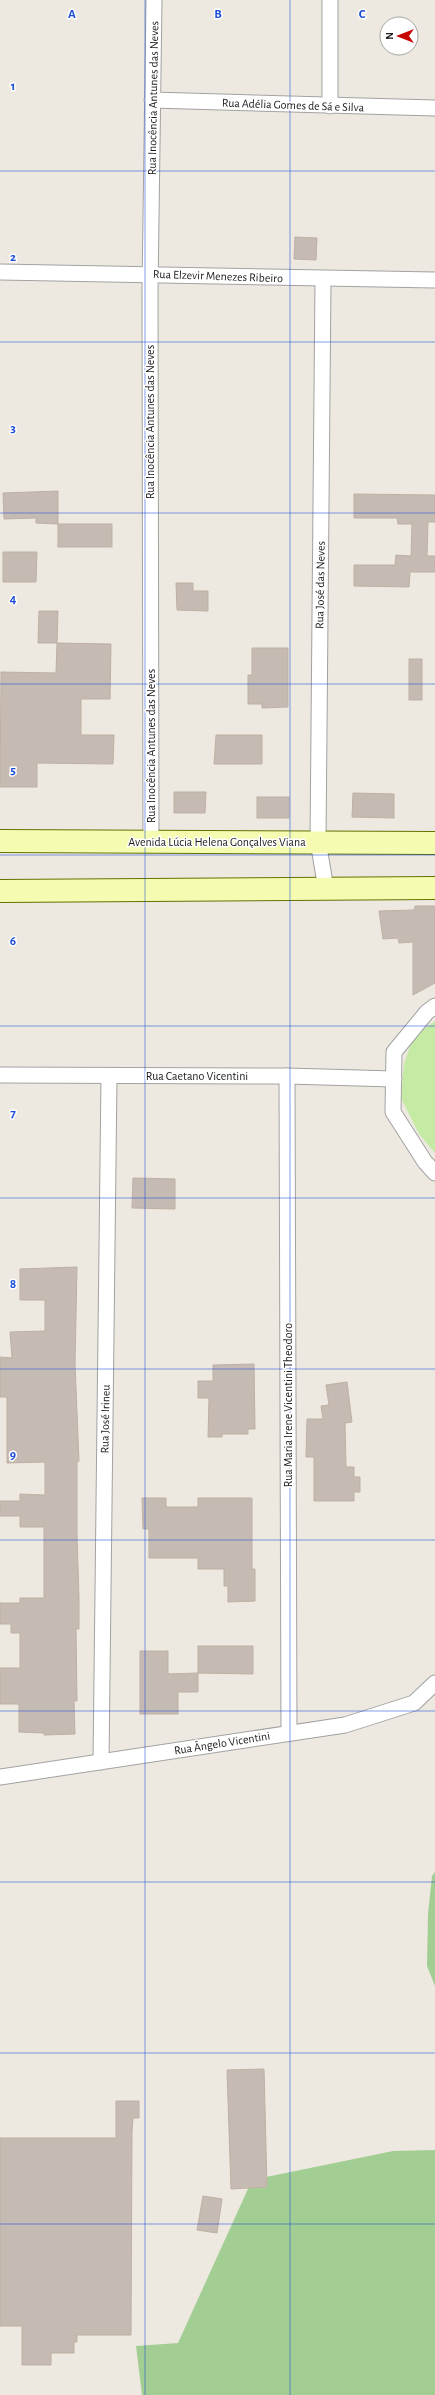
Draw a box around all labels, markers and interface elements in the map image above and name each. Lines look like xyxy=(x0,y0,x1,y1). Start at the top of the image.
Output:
text: A xyxy=(68,8,76,21)
text: B xyxy=(214,8,222,21)
text: C xyxy=(359,8,366,21)
north arrow xyxy=(379,16,419,56)
street label: Rua Inocência Antunes das Neves xyxy=(146,21,160,175)
text: N xyxy=(384,32,395,40)
text: 1 xyxy=(11,80,15,93)
street label: Rua Adélia Gomes de Sá e Silva xyxy=(222,97,365,113)
text: 2 xyxy=(10,251,16,264)
street label: Rua Elzevir Menezes Ribeiro xyxy=(153,268,283,284)
street label: Rua Inocência Antunes das Neves xyxy=(144,345,156,499)
text: 3 xyxy=(10,422,16,435)
street label: Rua José das Neves xyxy=(313,541,327,629)
text: 4 xyxy=(10,593,17,606)
street label: Rua Inocência Antunes das Neves xyxy=(145,669,157,823)
text: 5 xyxy=(10,764,16,777)
street label: Avenida Lúcia Helena Gonçalves Viana xyxy=(128,836,306,848)
text: 6 xyxy=(10,935,16,948)
street label: Rua Caetano Vicentini xyxy=(146,1070,248,1082)
text: 7 xyxy=(10,1107,16,1120)
text: 8 xyxy=(10,1278,16,1291)
street label: Rua Maria Irene Vicentini Theodoro xyxy=(282,1323,294,1487)
street label: Rua José Irineu xyxy=(98,1384,112,1454)
text: 9 xyxy=(10,1449,16,1462)
street label: Rua Ângelo Vicentini xyxy=(173,1728,271,1757)

